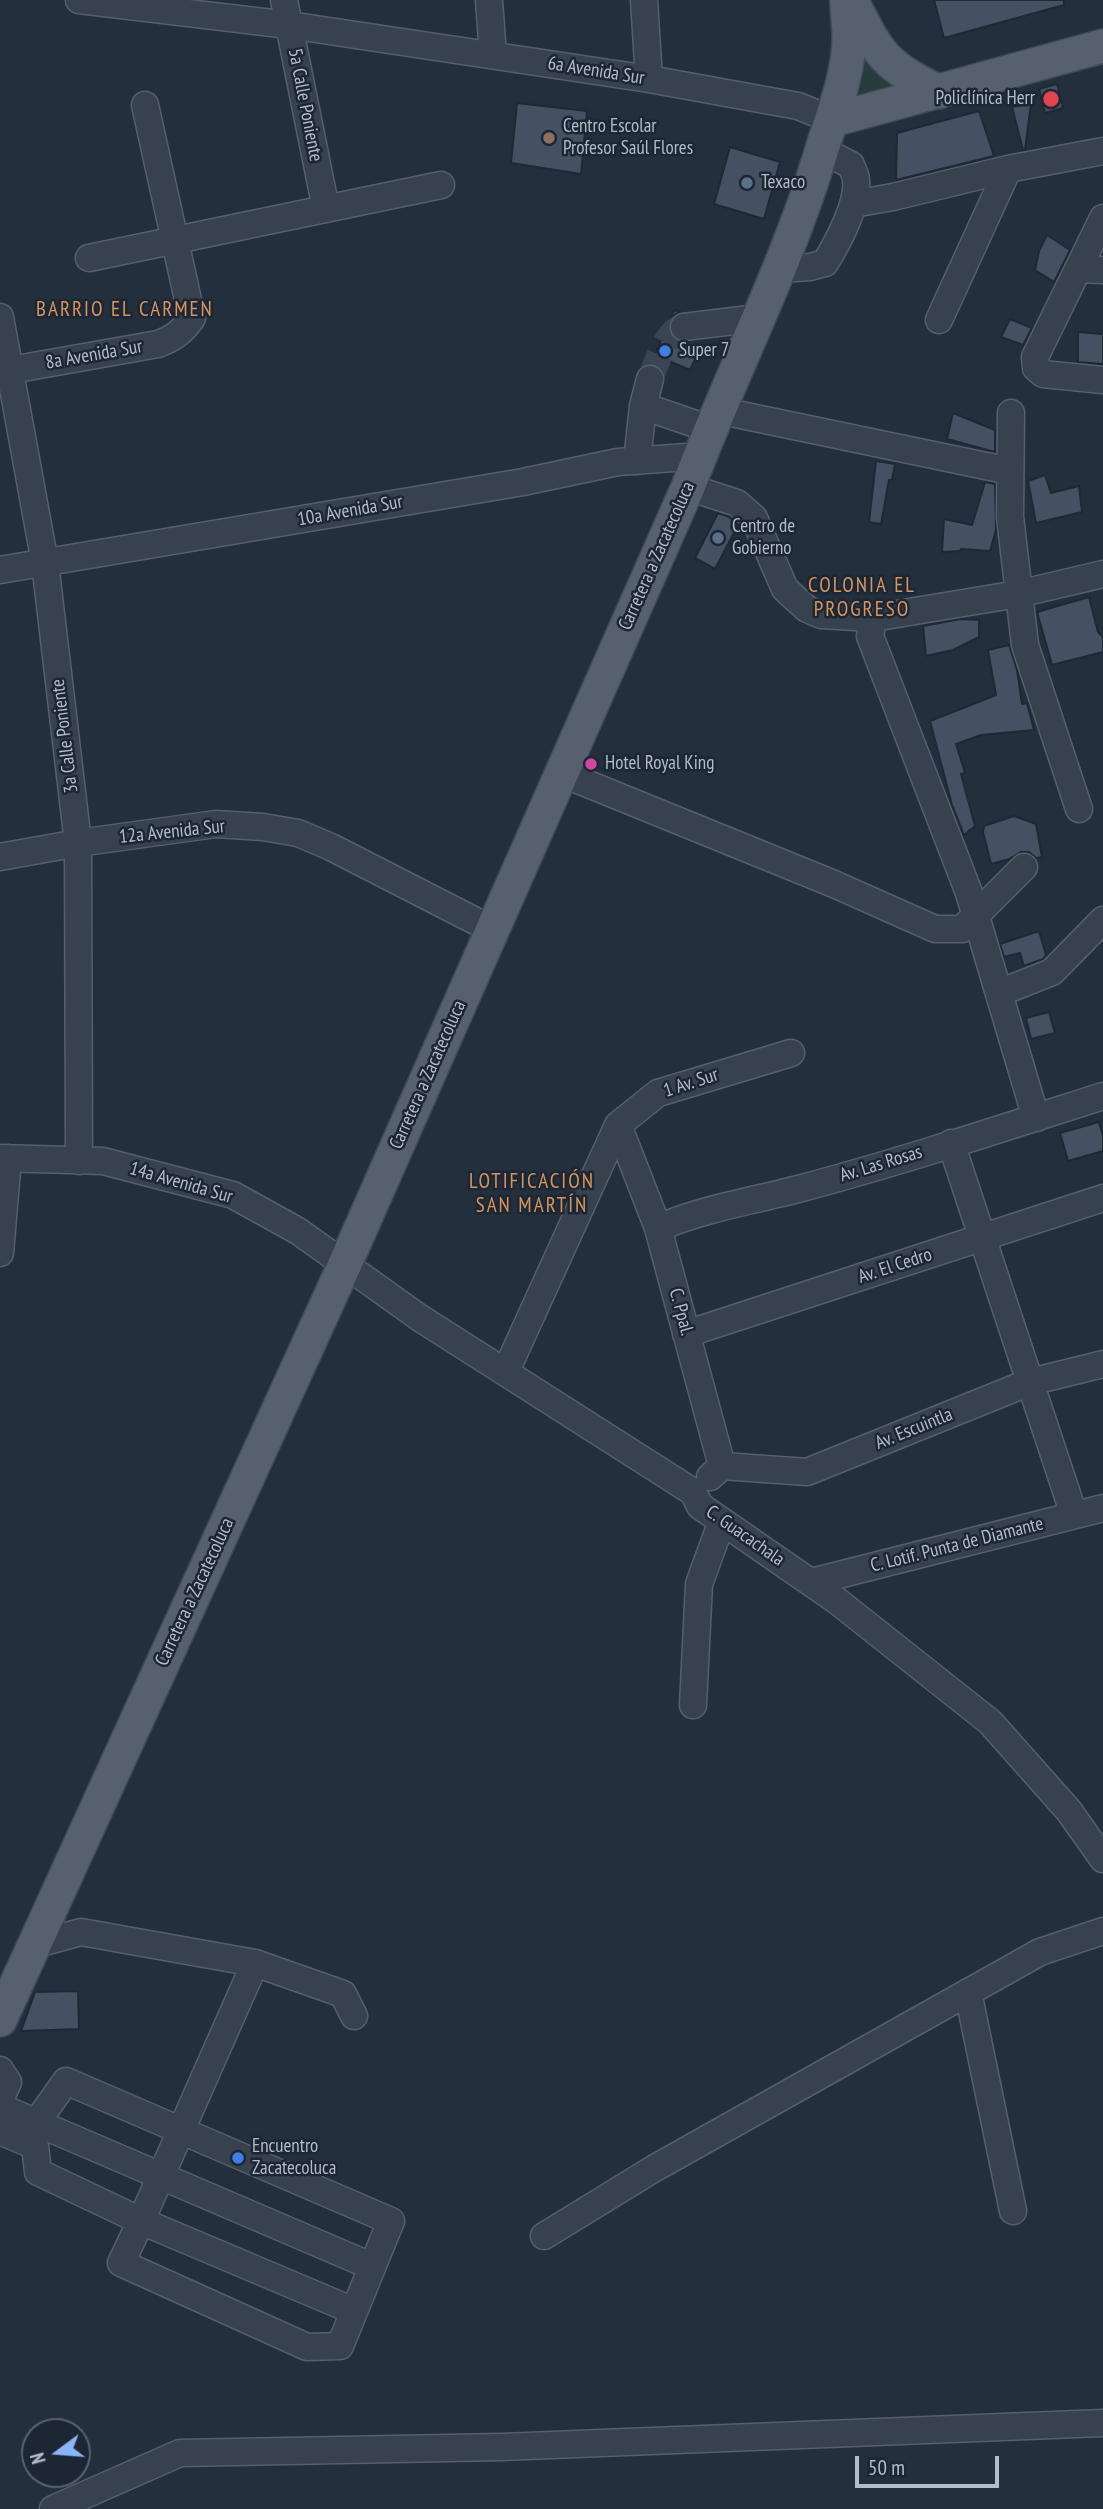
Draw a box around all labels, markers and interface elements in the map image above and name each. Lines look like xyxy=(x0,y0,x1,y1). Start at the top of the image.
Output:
street label: 5a Calle Poniente xyxy=(283,46,327,164)
street label: 6a Avenida Sur xyxy=(546,52,646,90)
place label: Policlínica Herr xyxy=(936,88,1035,110)
marker: Policlínica Herr xyxy=(1041,89,1061,109)
place label: Centro Escolar Profesor Saúl Flores xyxy=(563,116,693,160)
marker: Centro Escolar Profesor Saúl Flores xyxy=(541,130,557,146)
place label: Texaco xyxy=(761,172,805,194)
marker: Texaco xyxy=(739,175,755,191)
district label: BARRIO EL CARMEN xyxy=(38,297,212,323)
street label: 8a Avenida Sur xyxy=(44,335,144,375)
place label: Super 7 xyxy=(679,340,729,362)
marker: Super 7 xyxy=(657,343,673,359)
street label: Carretera a Zacatecoluca xyxy=(614,478,700,634)
street label: 10a Avenida Sur xyxy=(296,491,404,531)
place label: Centro de Gobierno xyxy=(732,516,795,560)
marker: Centro de Gobierno xyxy=(710,530,726,546)
district label: COLONIA EL PROGRESO xyxy=(809,573,915,623)
street label: 3a Calle Poniente xyxy=(47,678,83,794)
place label: Hotel Royal King xyxy=(605,753,714,775)
marker: Hotel Royal King xyxy=(583,756,599,772)
street label: 12a Avenida Sur xyxy=(118,815,226,849)
street label: Carretera a Zacatecoluca xyxy=(385,997,471,1153)
street label: 1 Av. Sur xyxy=(661,1063,721,1103)
street label: Av. Las Rosas xyxy=(837,1141,925,1187)
street label: 14a Avenida Sur xyxy=(127,1157,235,1209)
district label: LOTIFICACIÓN SAN MARTÍN xyxy=(470,1169,594,1219)
street label: Av. El Cedro xyxy=(855,1243,935,1289)
street label: C. Ppal. xyxy=(664,1286,698,1338)
street label: Av. Escuintla xyxy=(872,1403,956,1455)
street label: C. Guacachala xyxy=(701,1501,789,1571)
street label: C. Lotif. Punta de Diamante xyxy=(868,1512,1046,1578)
street label: Carretera a Zacatecoluca xyxy=(151,1515,239,1669)
place label: Encuentro Zacatecoluca xyxy=(252,2136,336,2180)
marker: Encuentro Zacatecoluca xyxy=(230,2150,246,2166)
north arrow xyxy=(21,2418,91,2488)
scale bar xyxy=(858,2442,1002,2486)
text: N xyxy=(25,2450,51,2466)
text: 50 m xyxy=(868,2454,905,2481)

